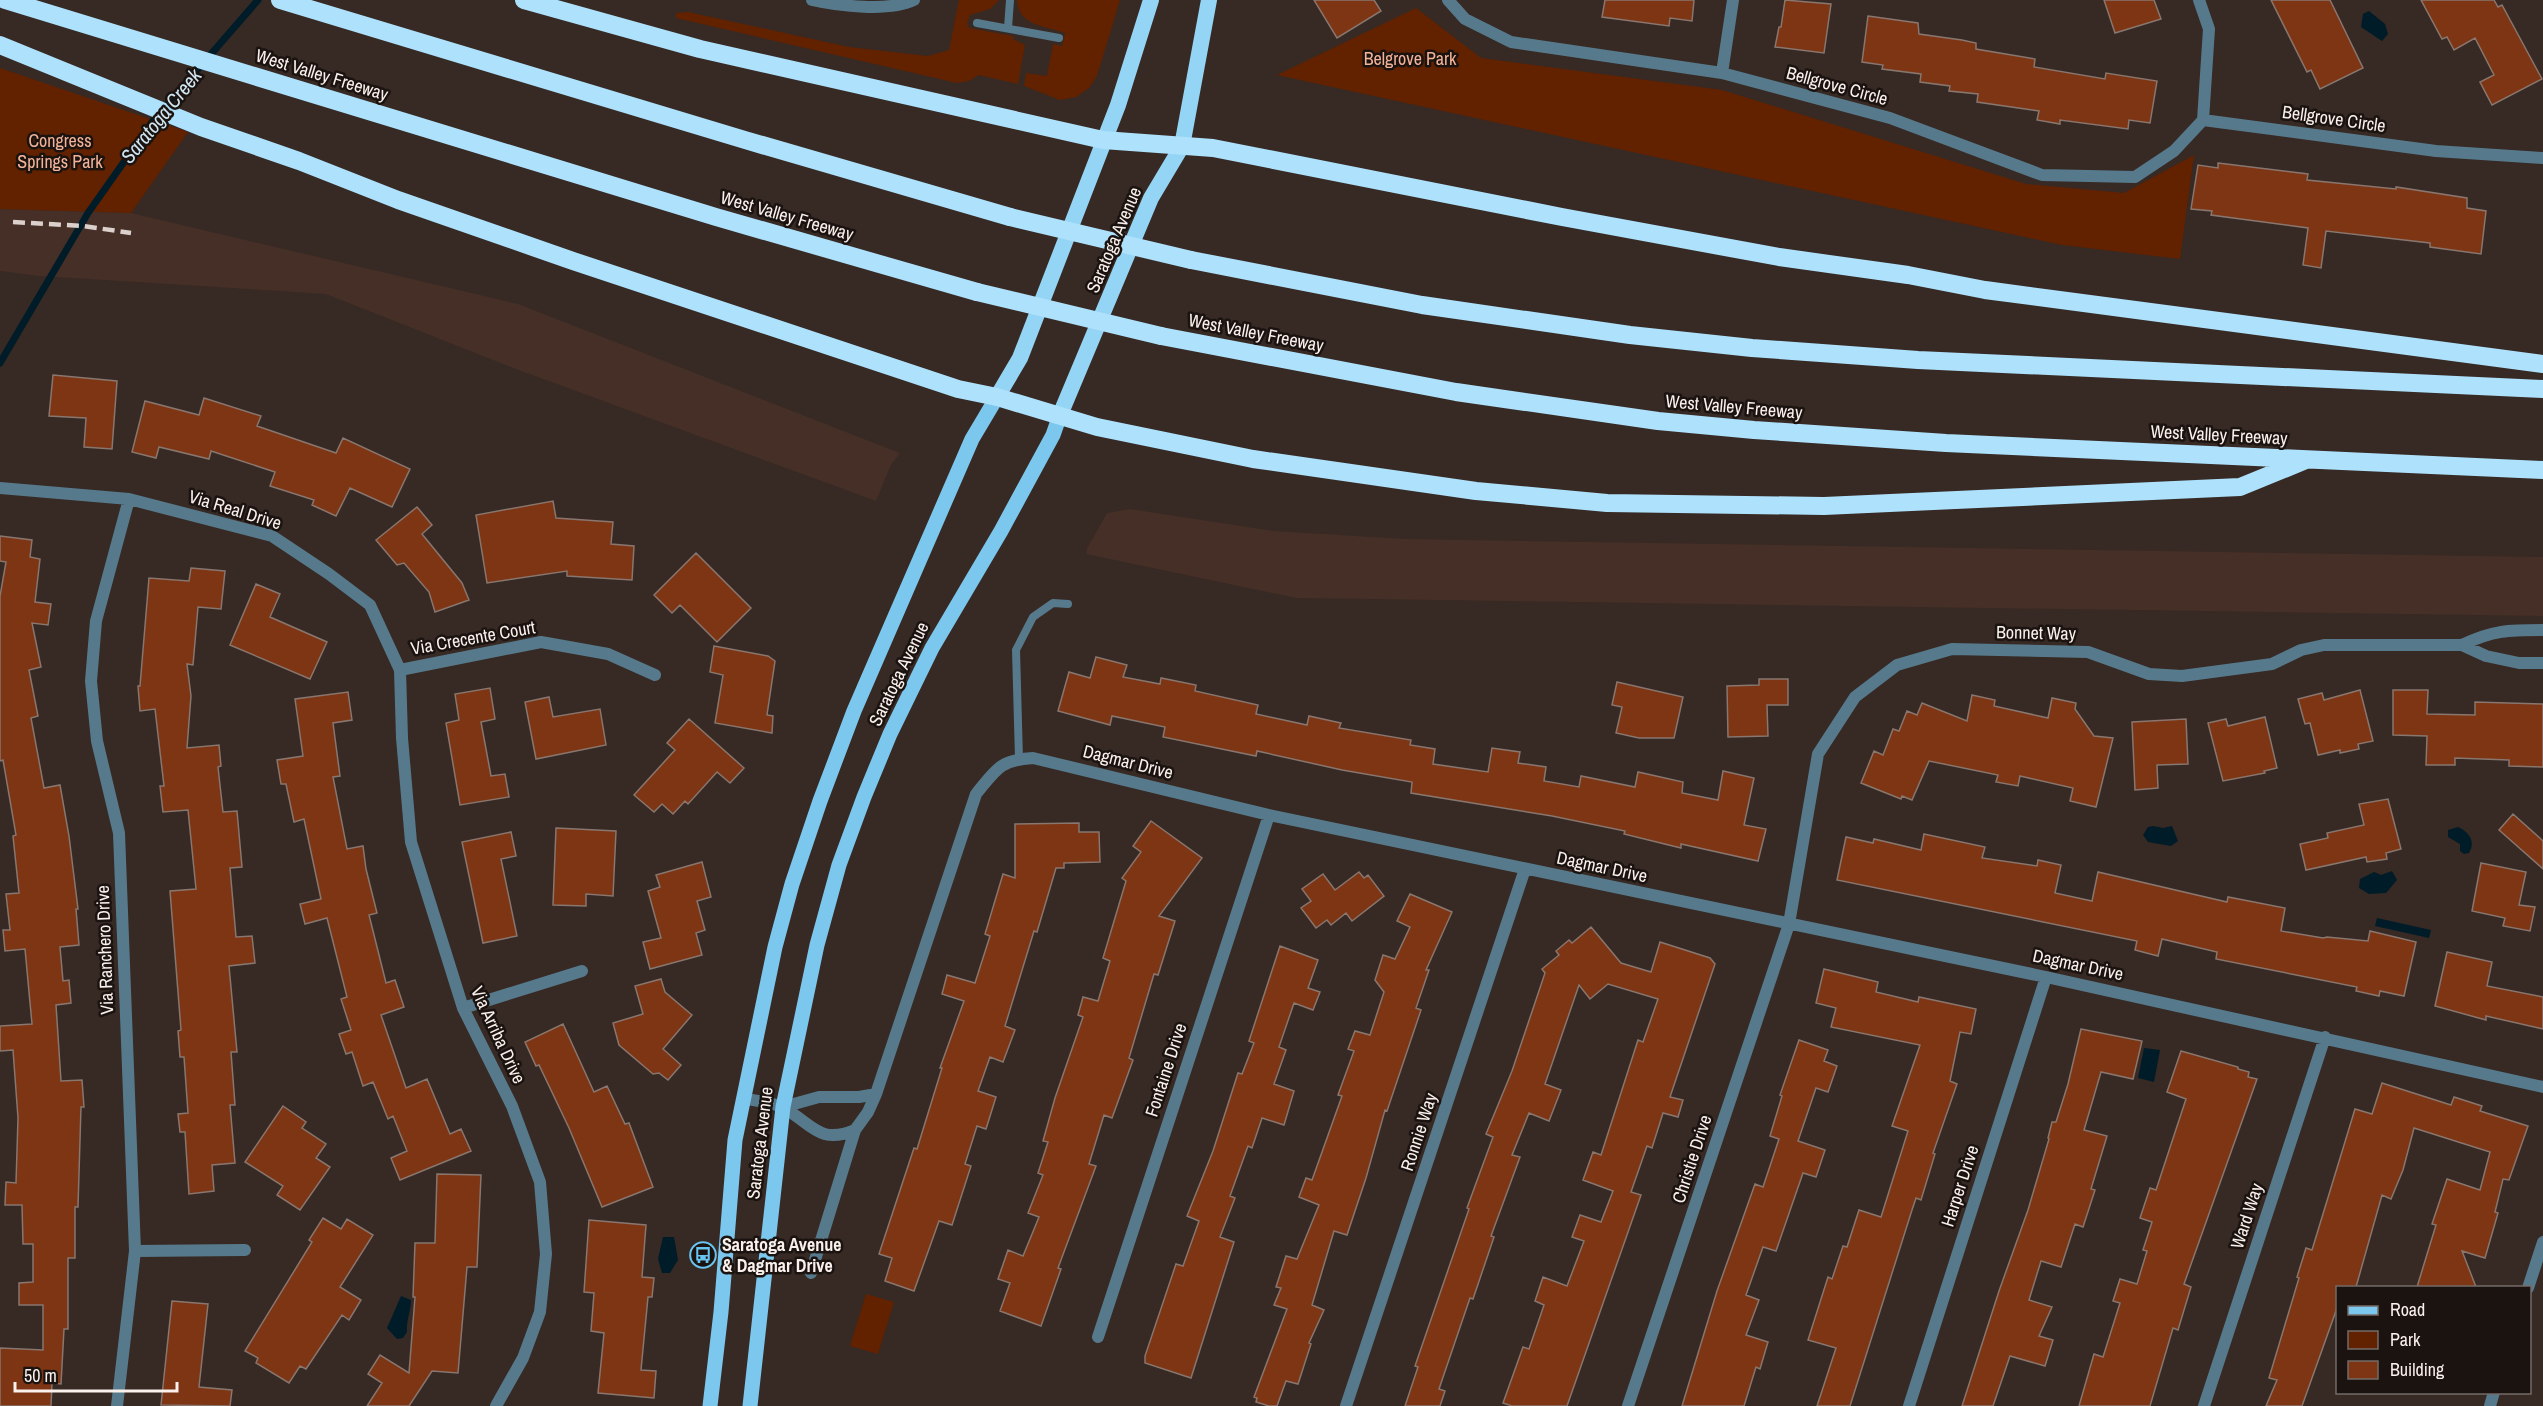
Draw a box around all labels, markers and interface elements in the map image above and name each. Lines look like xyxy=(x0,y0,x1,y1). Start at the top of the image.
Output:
street label: West Valley Freeway xyxy=(253,42,392,107)
park label: Belgrove Park xyxy=(1364,46,1457,71)
street label: Bellgrove Circle xyxy=(1784,60,1891,111)
water label: Saratoga Creek xyxy=(114,62,208,169)
street label: Bellgrove Circle xyxy=(2281,99,2387,138)
park label: Congress Springs Park xyxy=(17,128,103,174)
street label: Saratoga Avenue xyxy=(1080,183,1147,297)
street label: West Valley Freeway xyxy=(718,185,857,247)
street label: West Valley Freeway xyxy=(1186,307,1326,358)
street label: West Valley Freeway xyxy=(1665,388,1804,425)
street label: West Valley Freeway xyxy=(2150,418,2289,451)
street label: Via Real Drive xyxy=(186,484,285,535)
street label: Via Crecente Court xyxy=(409,614,537,661)
street label: Saratoga Avenue xyxy=(863,618,935,730)
street label: Bonnet Way xyxy=(1996,619,2077,646)
street label: Dagmar Drive xyxy=(1081,738,1176,785)
street label: Dagmar Drive xyxy=(1555,845,1650,888)
street label: Via Ranchero Drive xyxy=(90,885,119,1015)
street label: Dagmar Drive xyxy=(2031,943,2126,986)
street label: Via Arriba Drive xyxy=(465,982,532,1088)
street label: Fontaine Drive xyxy=(1139,1020,1192,1120)
street label: Saratoga Avenue xyxy=(740,1085,779,1201)
street label: Ronnie Way xyxy=(1394,1089,1443,1174)
street label: Christie Drive xyxy=(1666,1112,1717,1206)
street label: Harper Drive xyxy=(1935,1142,1984,1230)
street label: Ward Way xyxy=(2224,1179,2269,1252)
place label: Saratoga Avenue & Dagmar Drive xyxy=(722,1232,842,1278)
bus stop icon: Saratoga Avenue & Dagmar Drive xyxy=(688,1240,718,1270)
legend xyxy=(2336,1286,2531,1394)
text: Road xyxy=(2390,1297,2425,1322)
text: Park xyxy=(2390,1327,2421,1352)
scale bar xyxy=(15,1355,177,1393)
text: Building xyxy=(2390,1357,2445,1382)
text: 50 m xyxy=(24,1363,57,1388)

